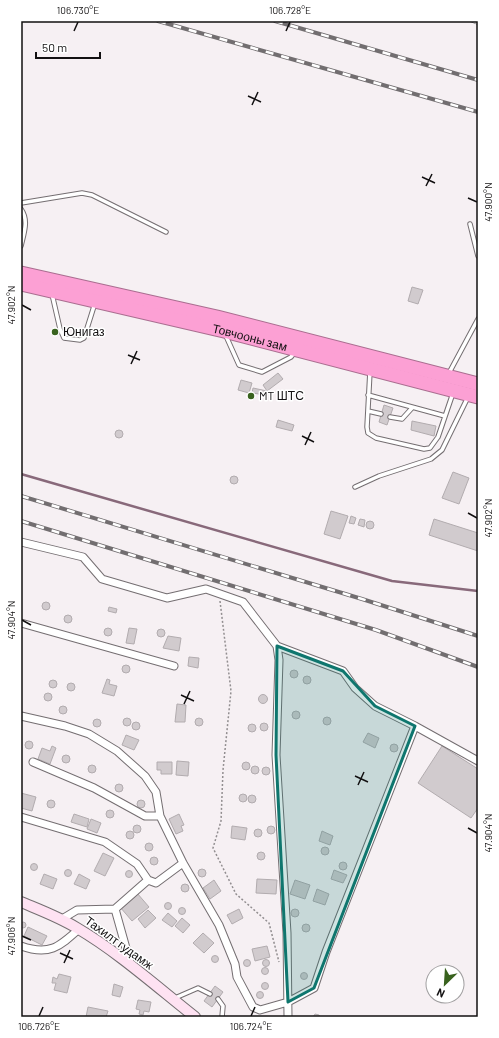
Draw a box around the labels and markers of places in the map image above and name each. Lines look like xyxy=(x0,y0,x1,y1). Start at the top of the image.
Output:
place label: Юнигаз xyxy=(63,324,105,338)
marker: Юнигаз xyxy=(50,327,60,337)
place label: MT ШТС xyxy=(259,388,304,402)
marker: MT ШТС xyxy=(246,391,256,401)

